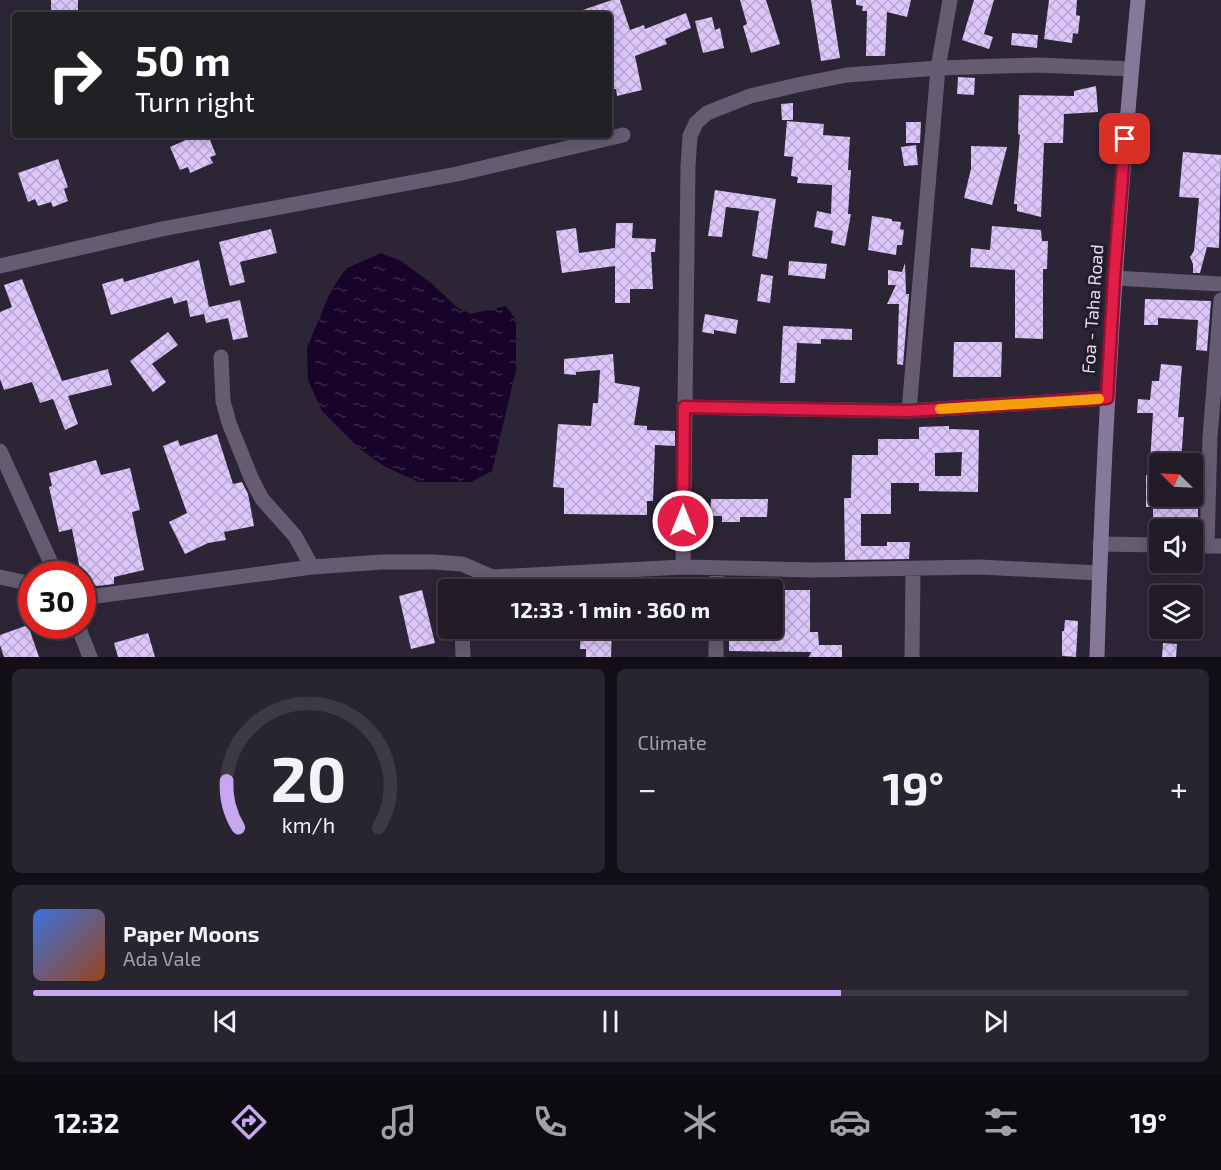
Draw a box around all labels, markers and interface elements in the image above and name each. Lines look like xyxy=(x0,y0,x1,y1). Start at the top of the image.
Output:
text: 50 m xyxy=(135,34,231,84)
icon: right xyxy=(36,36,114,114)
text: Turn right xyxy=(135,85,255,117)
pin xyxy=(1099,113,1150,164)
icon: arrive xyxy=(1108,122,1141,155)
street label: Foa - Taha Road xyxy=(1077,243,1107,374)
north arrow xyxy=(1149,453,1203,507)
map controls xyxy=(1149,453,1203,639)
position arrow xyxy=(651,489,715,553)
button: sound xyxy=(1149,519,1203,573)
speed limit sign: 30 xyxy=(18,561,96,639)
button: layers xyxy=(1149,585,1203,639)
text: 12:33 · 1 min · 360 m xyxy=(511,596,710,622)
text: Climate xyxy=(638,730,707,754)
text: 20 xyxy=(270,740,346,815)
text: 19° xyxy=(883,760,944,814)
text: − xyxy=(638,768,657,808)
text: + xyxy=(1170,768,1188,808)
text: km/h xyxy=(282,812,335,837)
text: Paper Moons xyxy=(123,920,259,946)
text: Ada Vale xyxy=(123,946,201,970)
icon: previous xyxy=(209,1005,242,1038)
icon: pause xyxy=(594,1005,627,1038)
icon: next xyxy=(979,1005,1012,1038)
icon: directions xyxy=(228,1101,270,1143)
icon: music xyxy=(378,1101,420,1143)
icon: phone xyxy=(529,1101,571,1143)
icon: climate xyxy=(679,1101,721,1143)
icon: car xyxy=(829,1101,871,1143)
icon: filters xyxy=(980,1101,1022,1143)
text: 12:32 xyxy=(54,1106,119,1138)
text: 19° xyxy=(1130,1106,1167,1138)

